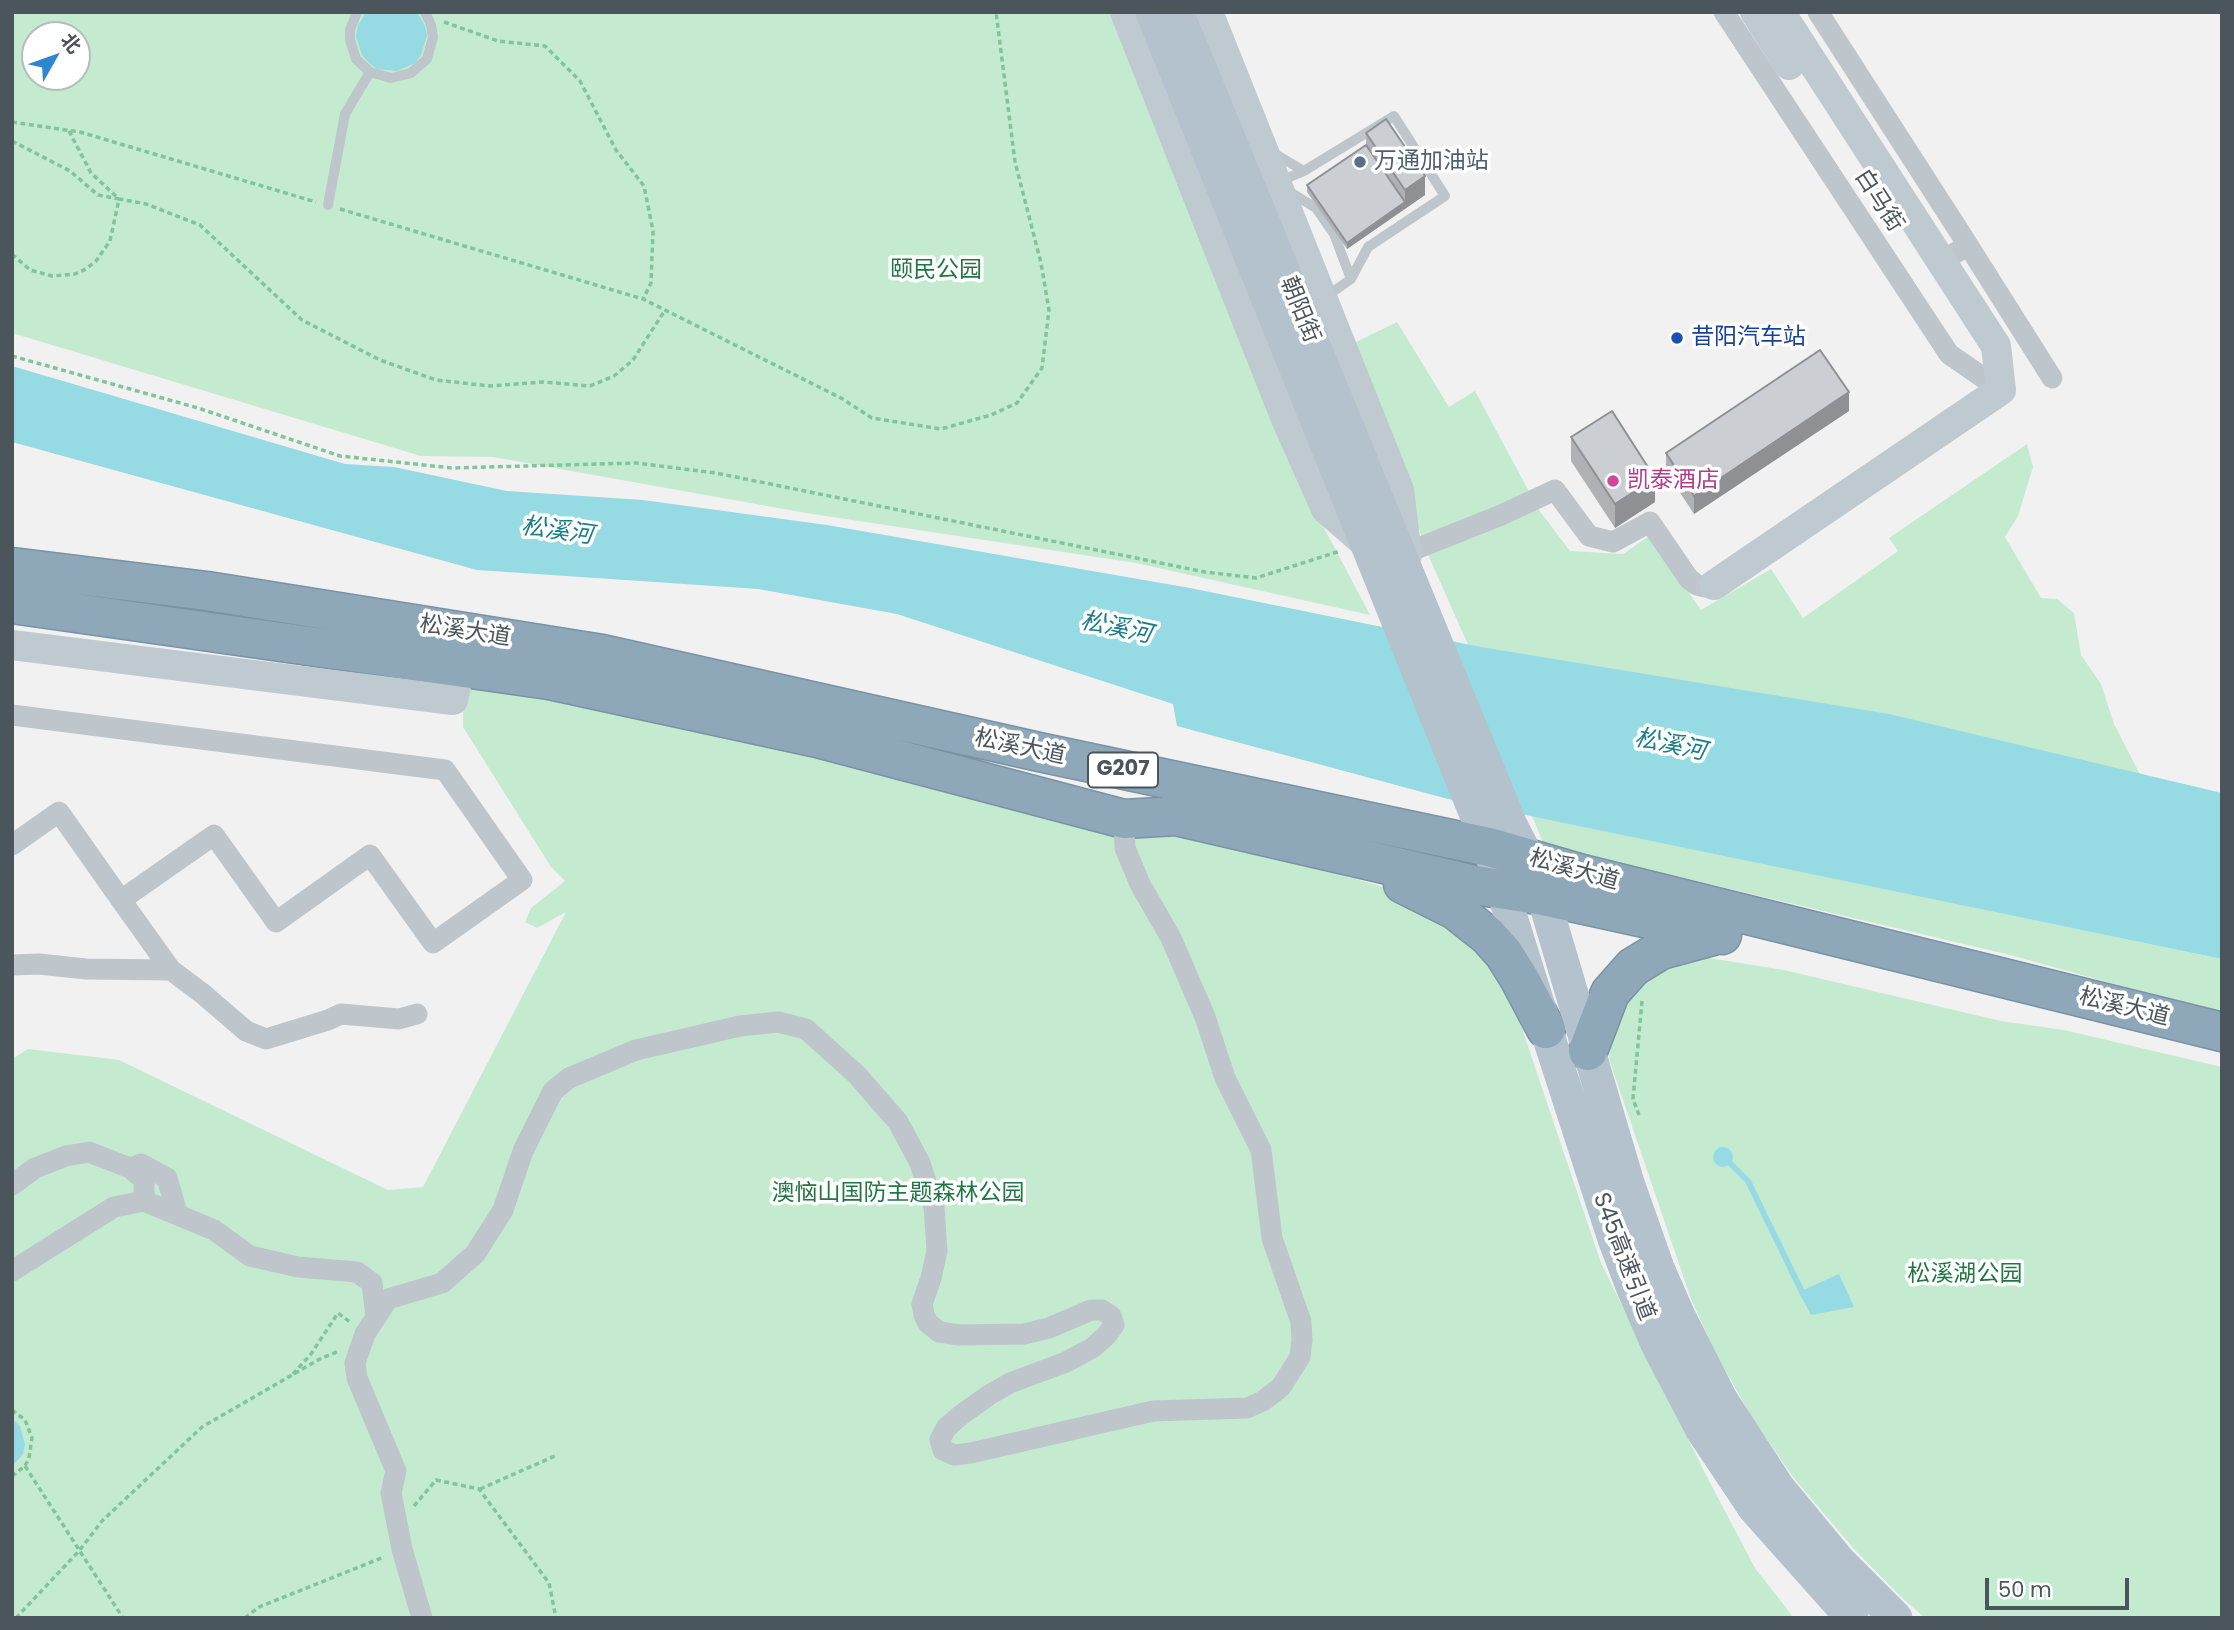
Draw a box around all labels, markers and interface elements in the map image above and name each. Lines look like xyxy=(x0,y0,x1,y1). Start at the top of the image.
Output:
north arrow xyxy=(21,21,91,91)
text: 北 xyxy=(54,27,87,59)
place label: 万通加油站 xyxy=(1374,148,1489,176)
marker: 万通加油站 xyxy=(1352,154,1368,170)
street label: 白马街 xyxy=(1848,165,1908,237)
park label: 颐民公园 xyxy=(890,257,982,285)
street label: 朝阳街 xyxy=(1273,273,1325,347)
place label: 昔阳汽车站 xyxy=(1691,324,1806,352)
marker: 昔阳汽车站 xyxy=(1669,330,1685,346)
place label: 凯泰酒店 xyxy=(1627,467,1719,495)
marker: 凯泰酒店 xyxy=(1605,473,1621,489)
water label: 松溪河 xyxy=(519,513,595,551)
water label: 松溪河 xyxy=(1078,607,1154,651)
street label: 松溪大道 xyxy=(417,611,513,653)
water label: 松溪河 xyxy=(1632,724,1708,768)
street label: 松溪大道 xyxy=(972,725,1068,771)
road number: G207 xyxy=(1088,752,1158,788)
street label: 松溪大道 xyxy=(1526,845,1622,897)
street label: 松溪大道 xyxy=(2076,983,2172,1033)
park label: 澳恼山国防主题森林公园 xyxy=(772,1180,1024,1208)
street label: S45高速引道 xyxy=(1586,1189,1660,1325)
park label: 松溪湖公园 xyxy=(1908,1261,2022,1289)
scale bar xyxy=(1989,1564,2132,1608)
text: 50 m xyxy=(1998,1575,2052,1604)

